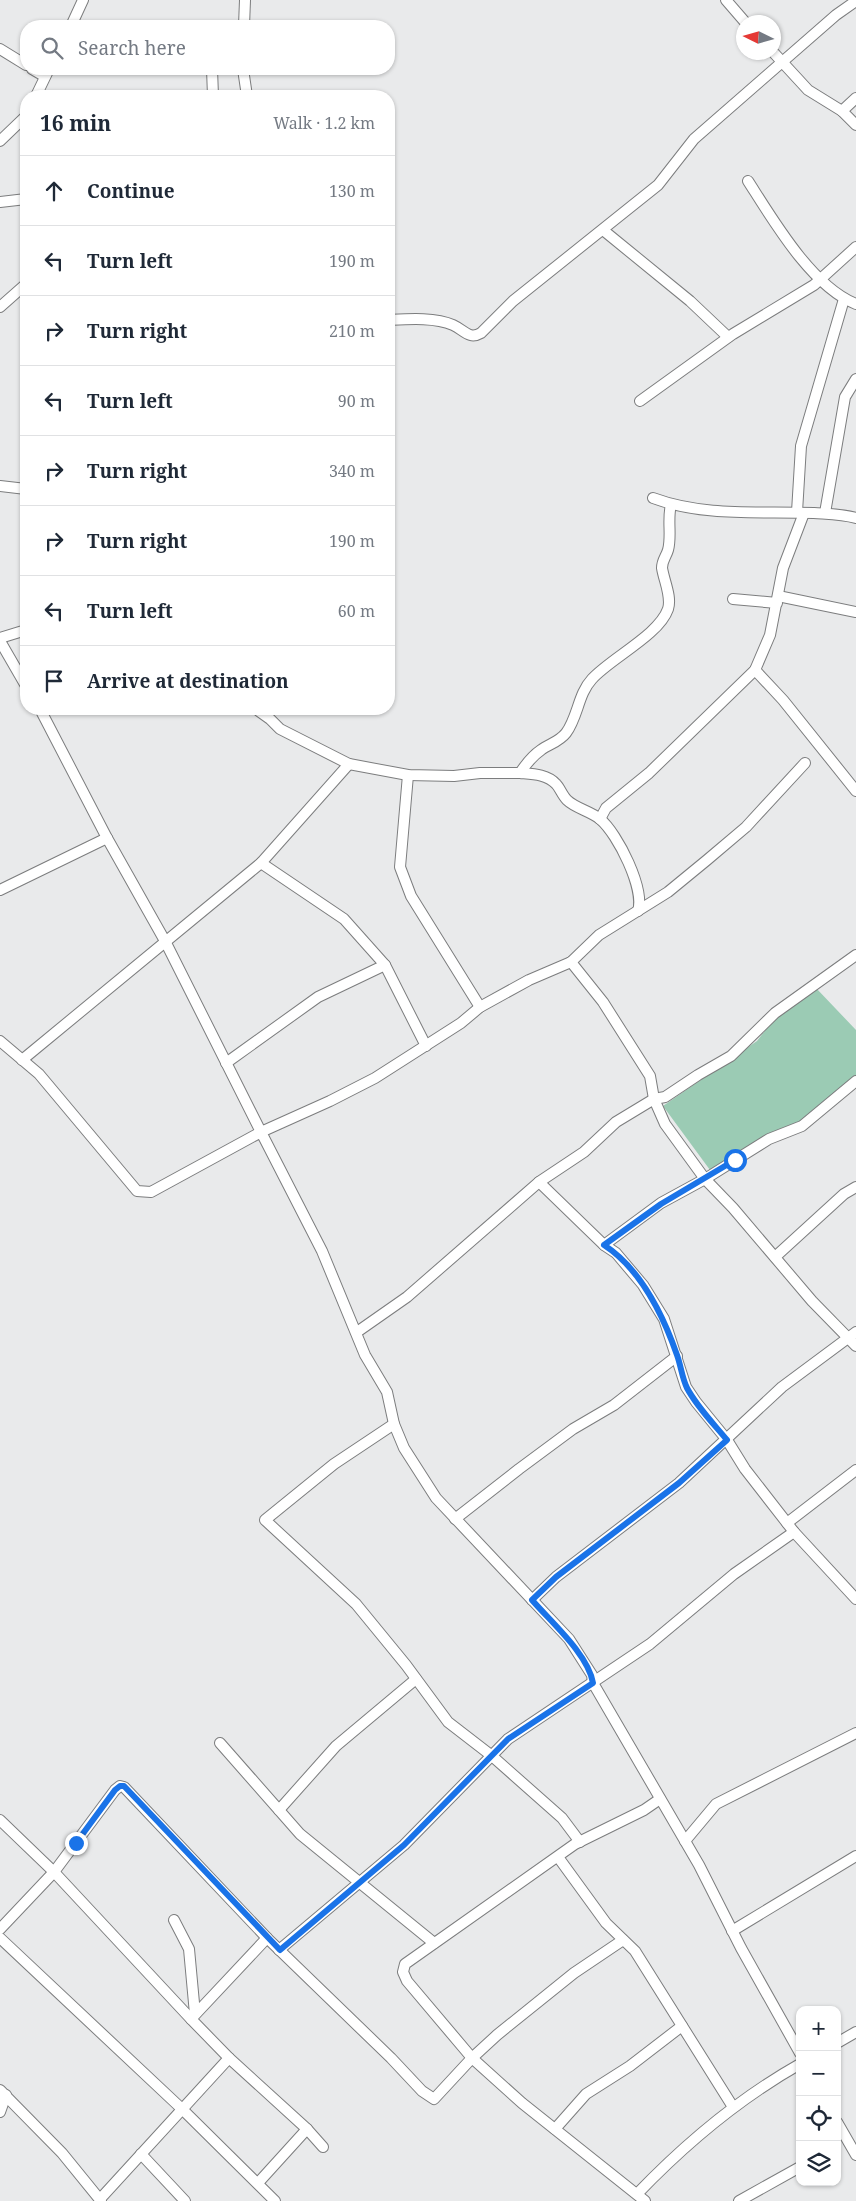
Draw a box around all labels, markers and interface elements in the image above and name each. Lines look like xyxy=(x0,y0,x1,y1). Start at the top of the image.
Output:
north arrow xyxy=(736,15,781,60)
search box xyxy=(20,20,395,75)
icon: search xyxy=(38,34,66,62)
text: Search here xyxy=(78,35,186,61)
text: 16 min xyxy=(40,109,111,137)
text: Walk · 1.2 km xyxy=(273,112,375,134)
icon: ahead xyxy=(40,177,68,205)
text: Continue xyxy=(87,178,175,204)
text: 130 m xyxy=(329,180,375,202)
icon: left xyxy=(40,247,68,275)
text: Turn left xyxy=(87,248,173,274)
text: 190 m xyxy=(329,250,375,272)
icon: right xyxy=(40,317,68,345)
text: Turn right xyxy=(87,318,187,344)
text: 210 m xyxy=(329,320,375,342)
icon: left xyxy=(40,387,68,415)
text: Turn left xyxy=(87,388,173,414)
text: 90 m xyxy=(338,390,375,412)
icon: right xyxy=(40,457,68,485)
text: Turn right xyxy=(87,458,187,484)
text: 340 m xyxy=(329,460,375,482)
icon: right xyxy=(40,527,68,555)
text: Turn right xyxy=(87,528,187,554)
text: 190 m xyxy=(329,530,375,552)
icon: left xyxy=(40,597,68,625)
text: Turn left xyxy=(87,598,173,624)
text: 60 m xyxy=(338,600,375,622)
icon: arrive xyxy=(40,667,68,695)
text: Arrive at destination xyxy=(87,668,289,694)
route start xyxy=(724,1149,747,1172)
route end xyxy=(65,1832,88,1855)
map controls xyxy=(796,2006,841,2186)
button: + xyxy=(796,2006,841,2051)
button: − xyxy=(796,2051,841,2096)
button: locate xyxy=(796,2096,841,2141)
button: layers xyxy=(796,2141,841,2186)

